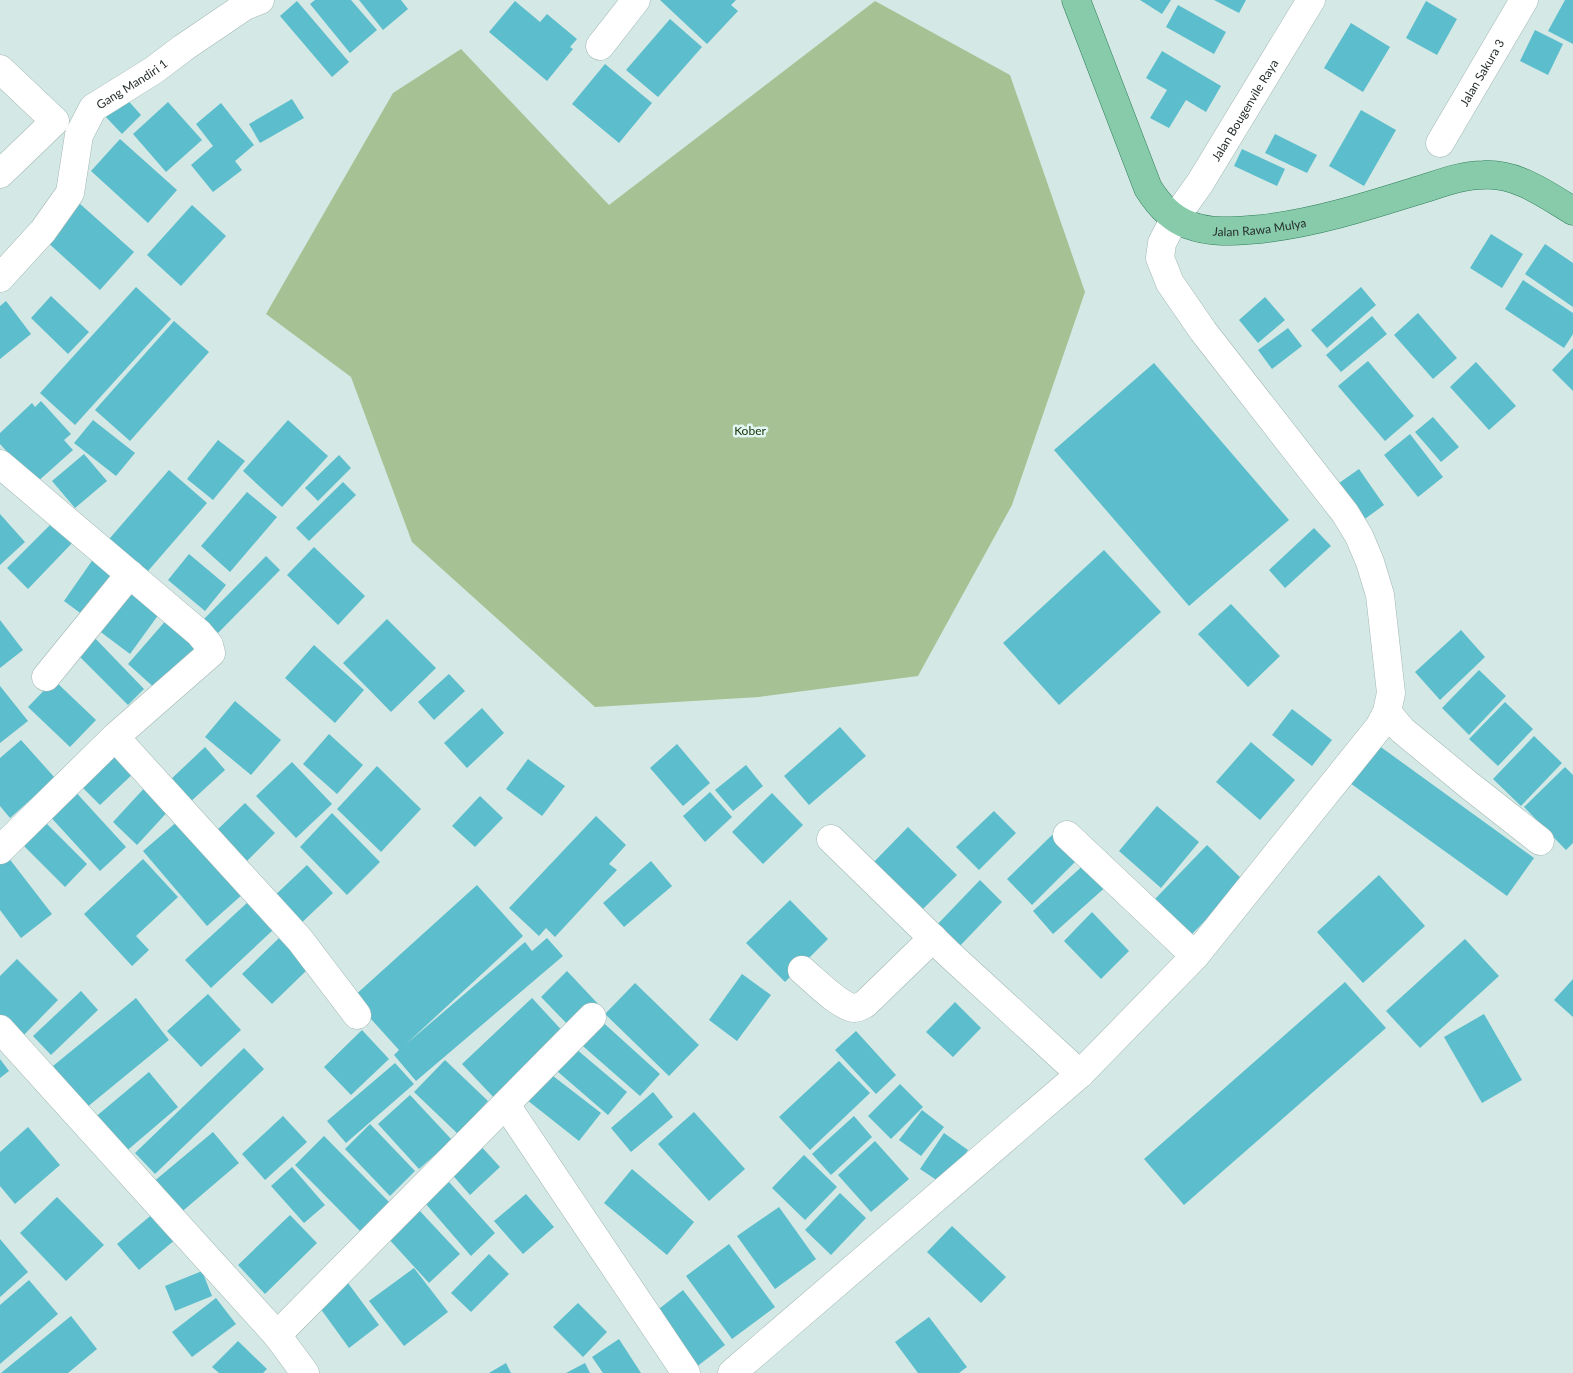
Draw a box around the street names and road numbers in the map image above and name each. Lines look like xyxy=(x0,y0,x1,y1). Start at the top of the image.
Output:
street label: Jalan Sakura 3 xyxy=(1456,36,1507,108)
street label: Gang Mandiri 1 xyxy=(93,55,170,112)
street label: Jalan Bougenvile Raya xyxy=(1208,56,1281,163)
street label: Jalan Rawa Mulya xyxy=(1212,214,1307,239)

